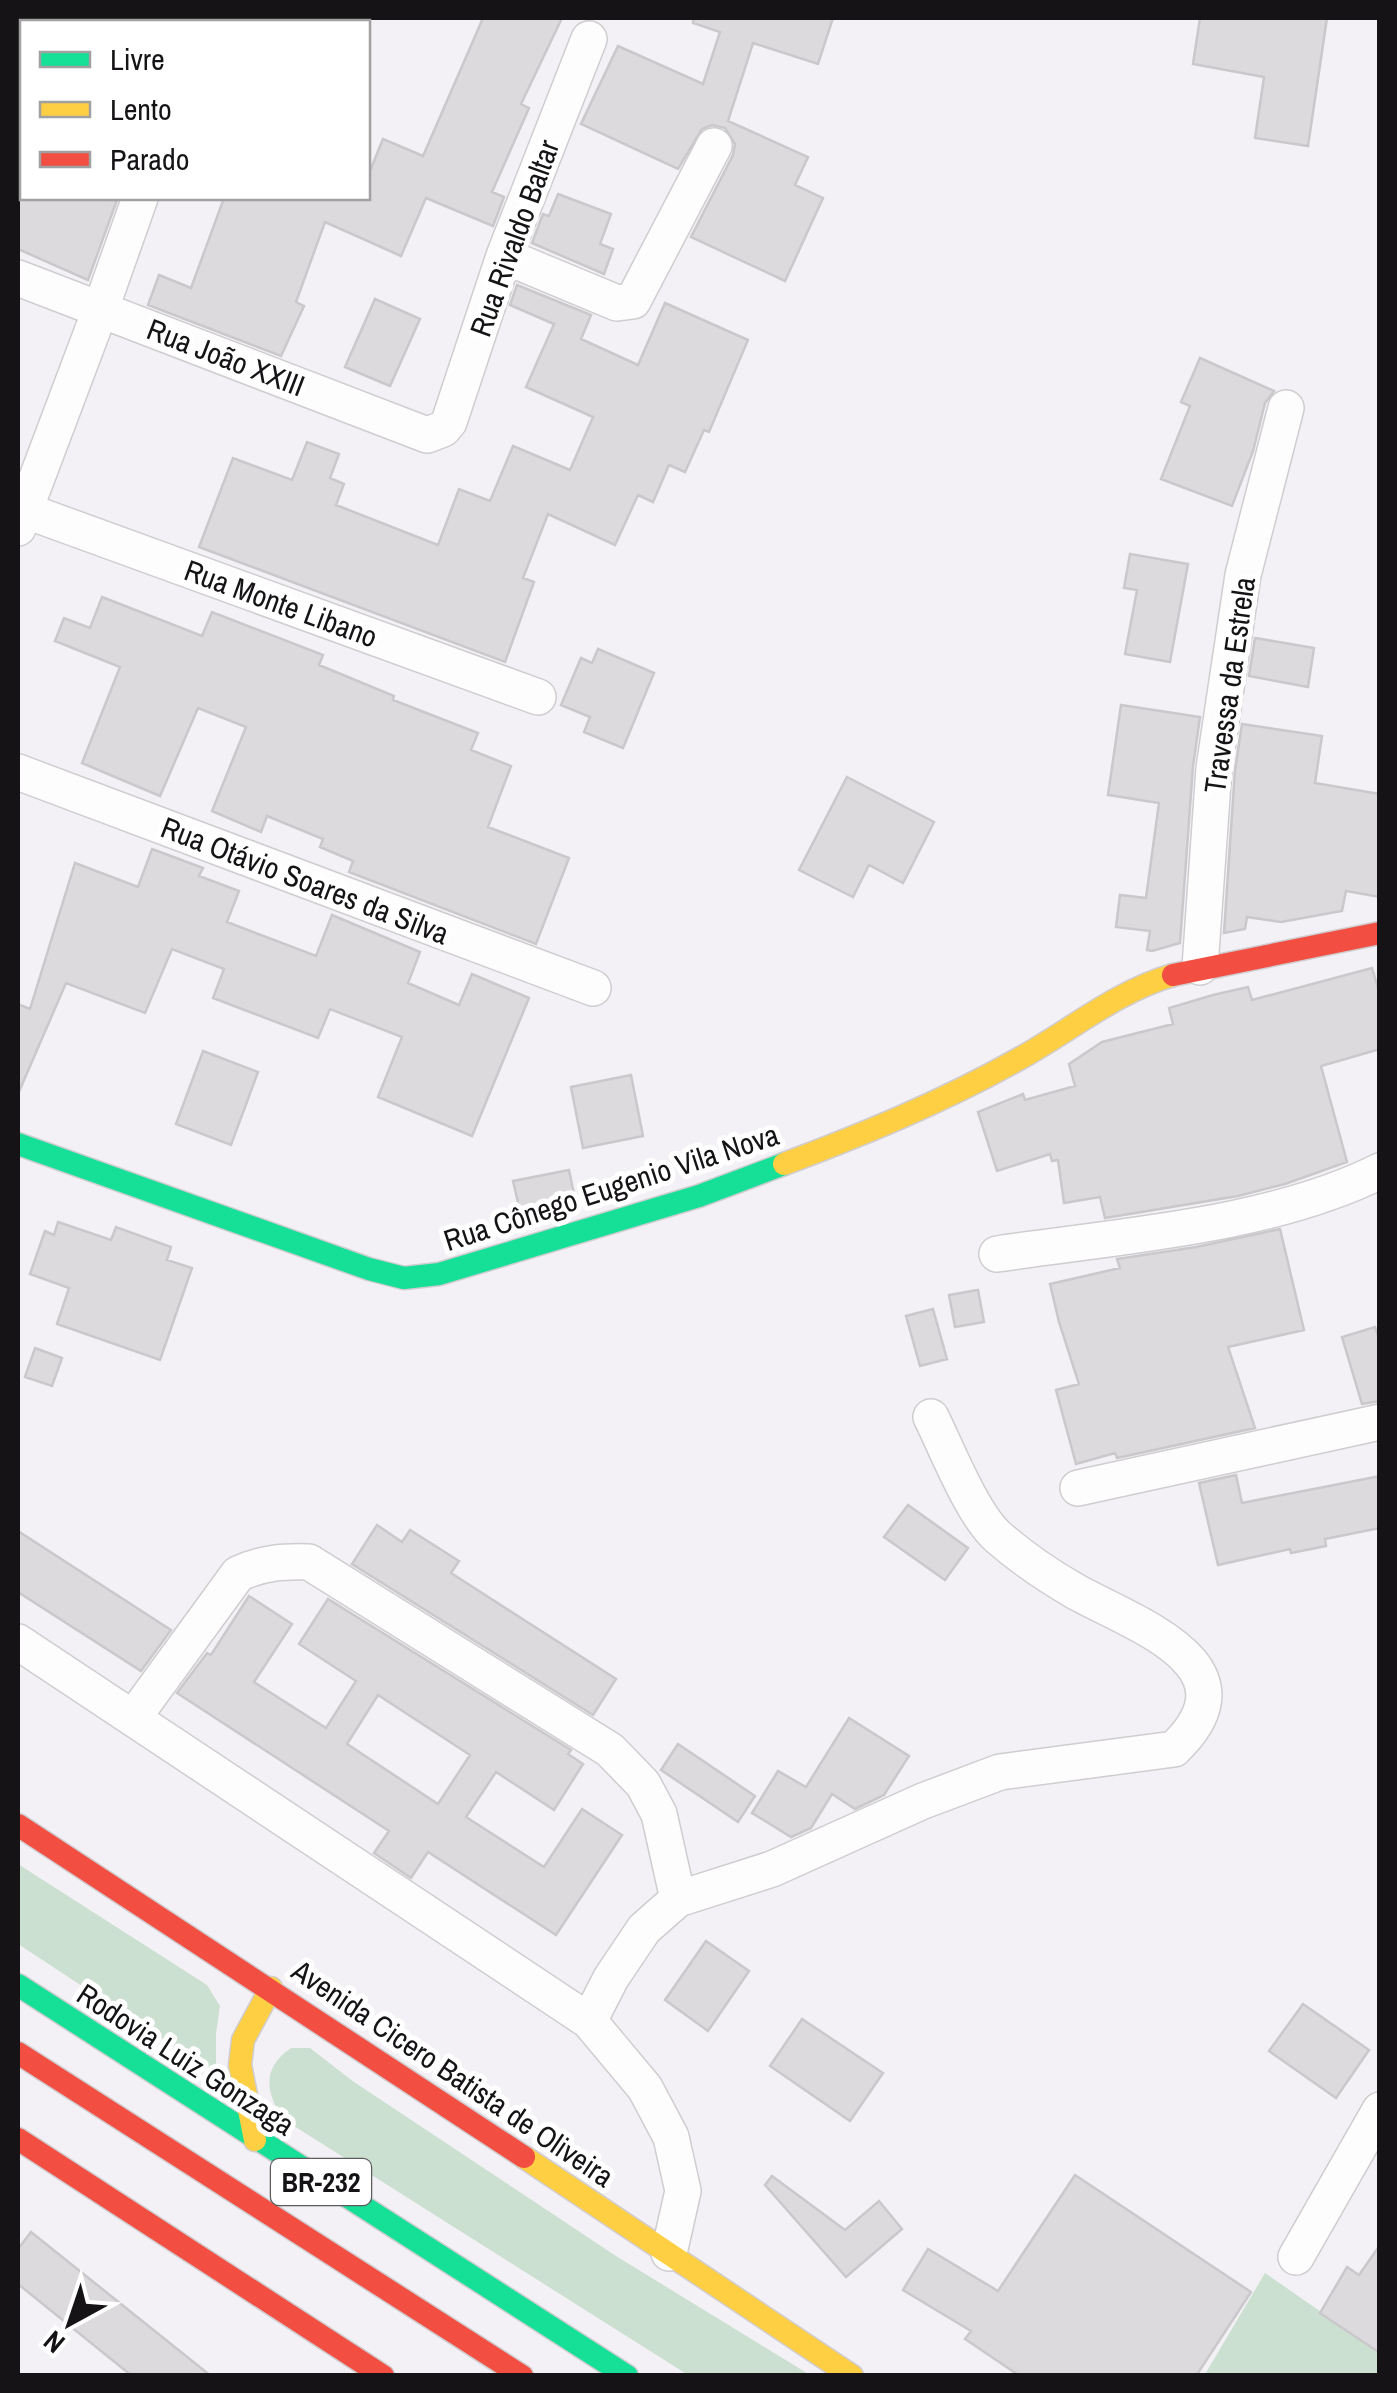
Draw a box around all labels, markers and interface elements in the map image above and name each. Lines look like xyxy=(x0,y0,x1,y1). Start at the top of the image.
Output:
legend xyxy=(20,20,370,200)
text: Livre xyxy=(110,39,165,79)
text: Lento xyxy=(110,89,172,129)
street label: Rua Rivaldo Baltar xyxy=(460,133,568,342)
text: Parado xyxy=(110,139,189,179)
street label: Rua João XXIII xyxy=(142,309,310,405)
street label: Rua Monte Libano xyxy=(179,550,383,656)
street label: Travessa da Estrela xyxy=(1194,574,1264,796)
street label: Rua Otávio Soares da Silva xyxy=(155,807,455,953)
street label: Rua Cônego Eugenio Vila Nova xyxy=(439,1114,784,1260)
street label: Avenida Cicero Batista de Oliveira xyxy=(284,1950,622,2196)
street label: Rodovia Luiz Gonzaga xyxy=(70,1974,303,2144)
road number: BR-232 xyxy=(271,2159,371,2205)
north arrow xyxy=(20,2273,120,2373)
text: N xyxy=(35,2322,72,2362)

